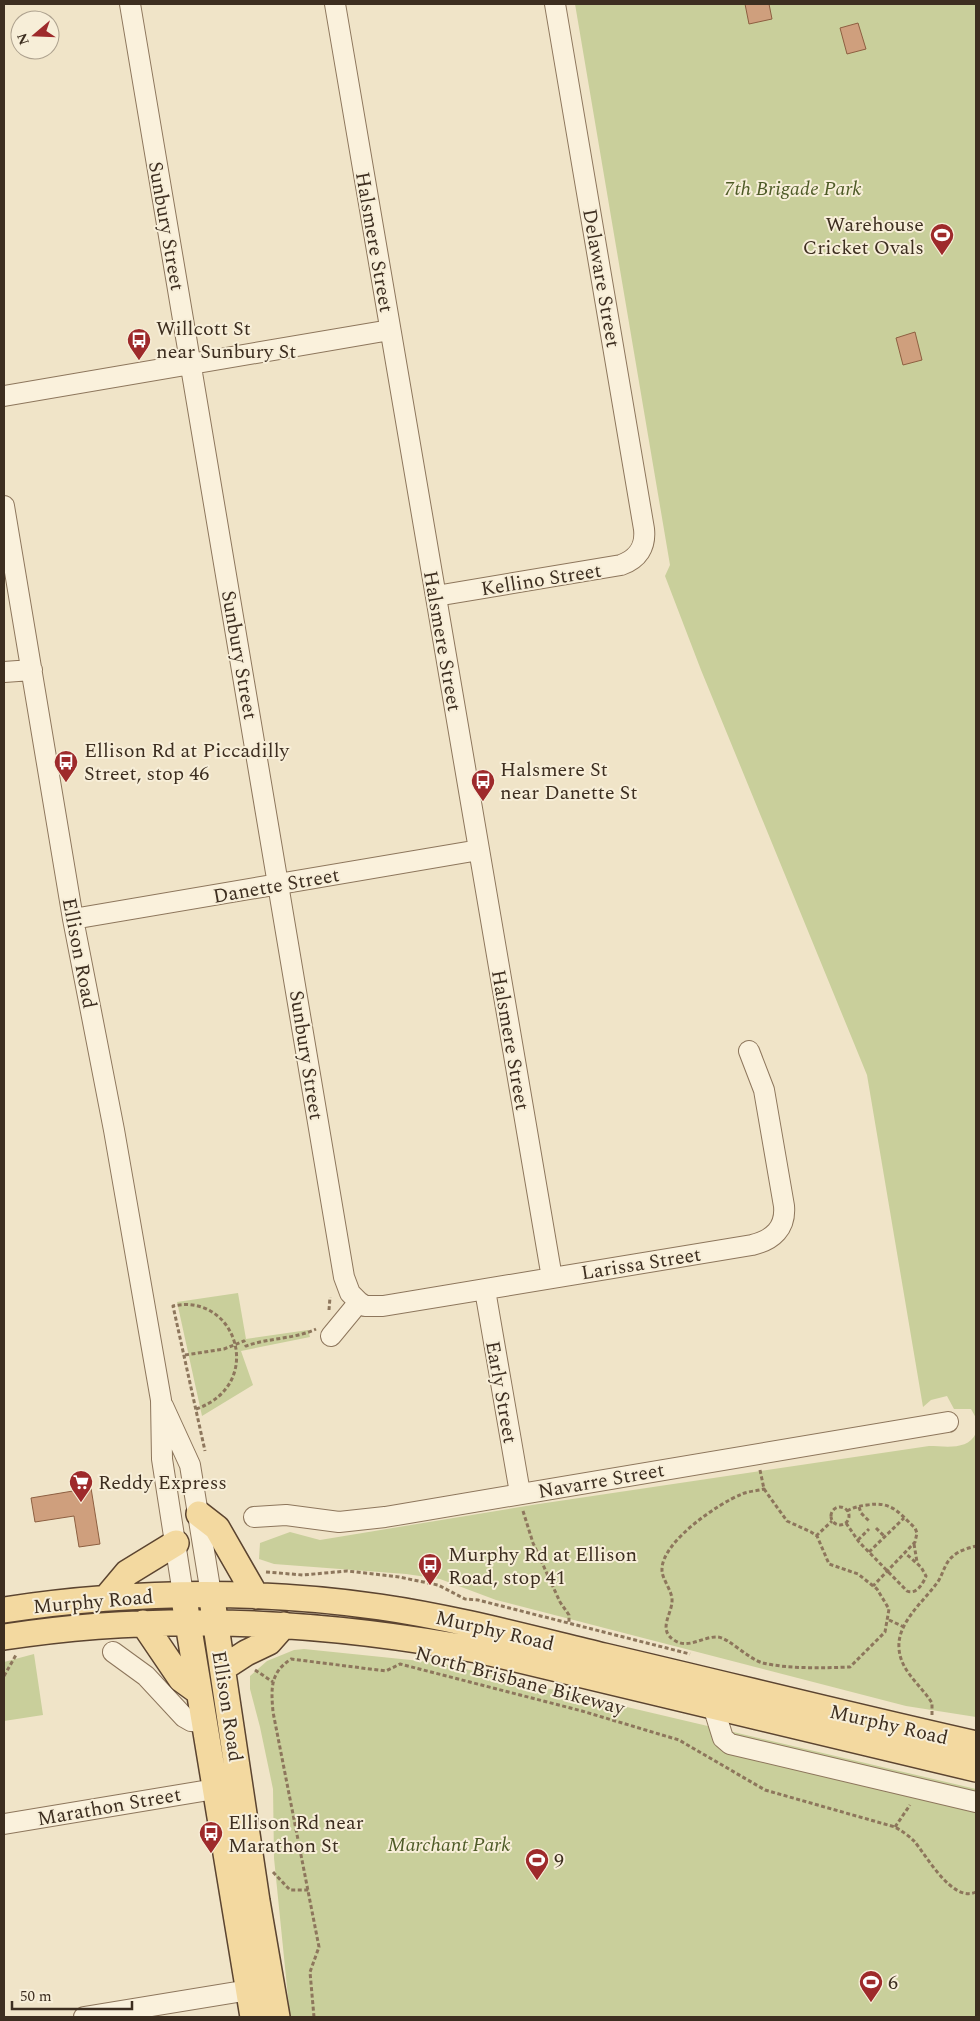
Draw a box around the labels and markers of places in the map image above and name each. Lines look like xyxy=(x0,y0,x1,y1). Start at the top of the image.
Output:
place label: Warehouse Cricket Ovals xyxy=(803,210,924,263)
sports icon: Warehouse Cricket Ovals xyxy=(929,222,955,256)
place label: Willcott St near Sunbury St xyxy=(156,314,296,367)
bus stop icon: Willcott St near Sunbury St xyxy=(126,327,152,361)
place label: Ellison Rd at Piccadilly Street, stop 46 xyxy=(84,736,291,789)
bus stop icon: Ellison Rd at Piccadilly Street, stop 46 xyxy=(53,749,79,783)
place label: Halsmere St near Danette St xyxy=(500,755,637,808)
bus stop icon: Halsmere St near Danette St xyxy=(470,768,496,802)
place label: Reddy Express xyxy=(98,1468,227,1498)
supermarket icon: Reddy Express xyxy=(68,1469,94,1503)
place label: Murphy Rd at Ellison Road, stop 41 xyxy=(448,1540,637,1593)
bus stop icon: Murphy Rd at Ellison Road, stop 41 xyxy=(417,1552,443,1586)
place label: Ellison Rd near Marathon St xyxy=(228,1808,364,1861)
bus stop icon: Ellison Rd near Marathon St xyxy=(198,1820,224,1854)
place label: 9 xyxy=(554,1846,564,1876)
sports icon: 9 xyxy=(524,1847,550,1881)
place label: 6 xyxy=(888,1968,898,1998)
sports icon: 6 xyxy=(858,1969,884,2003)

